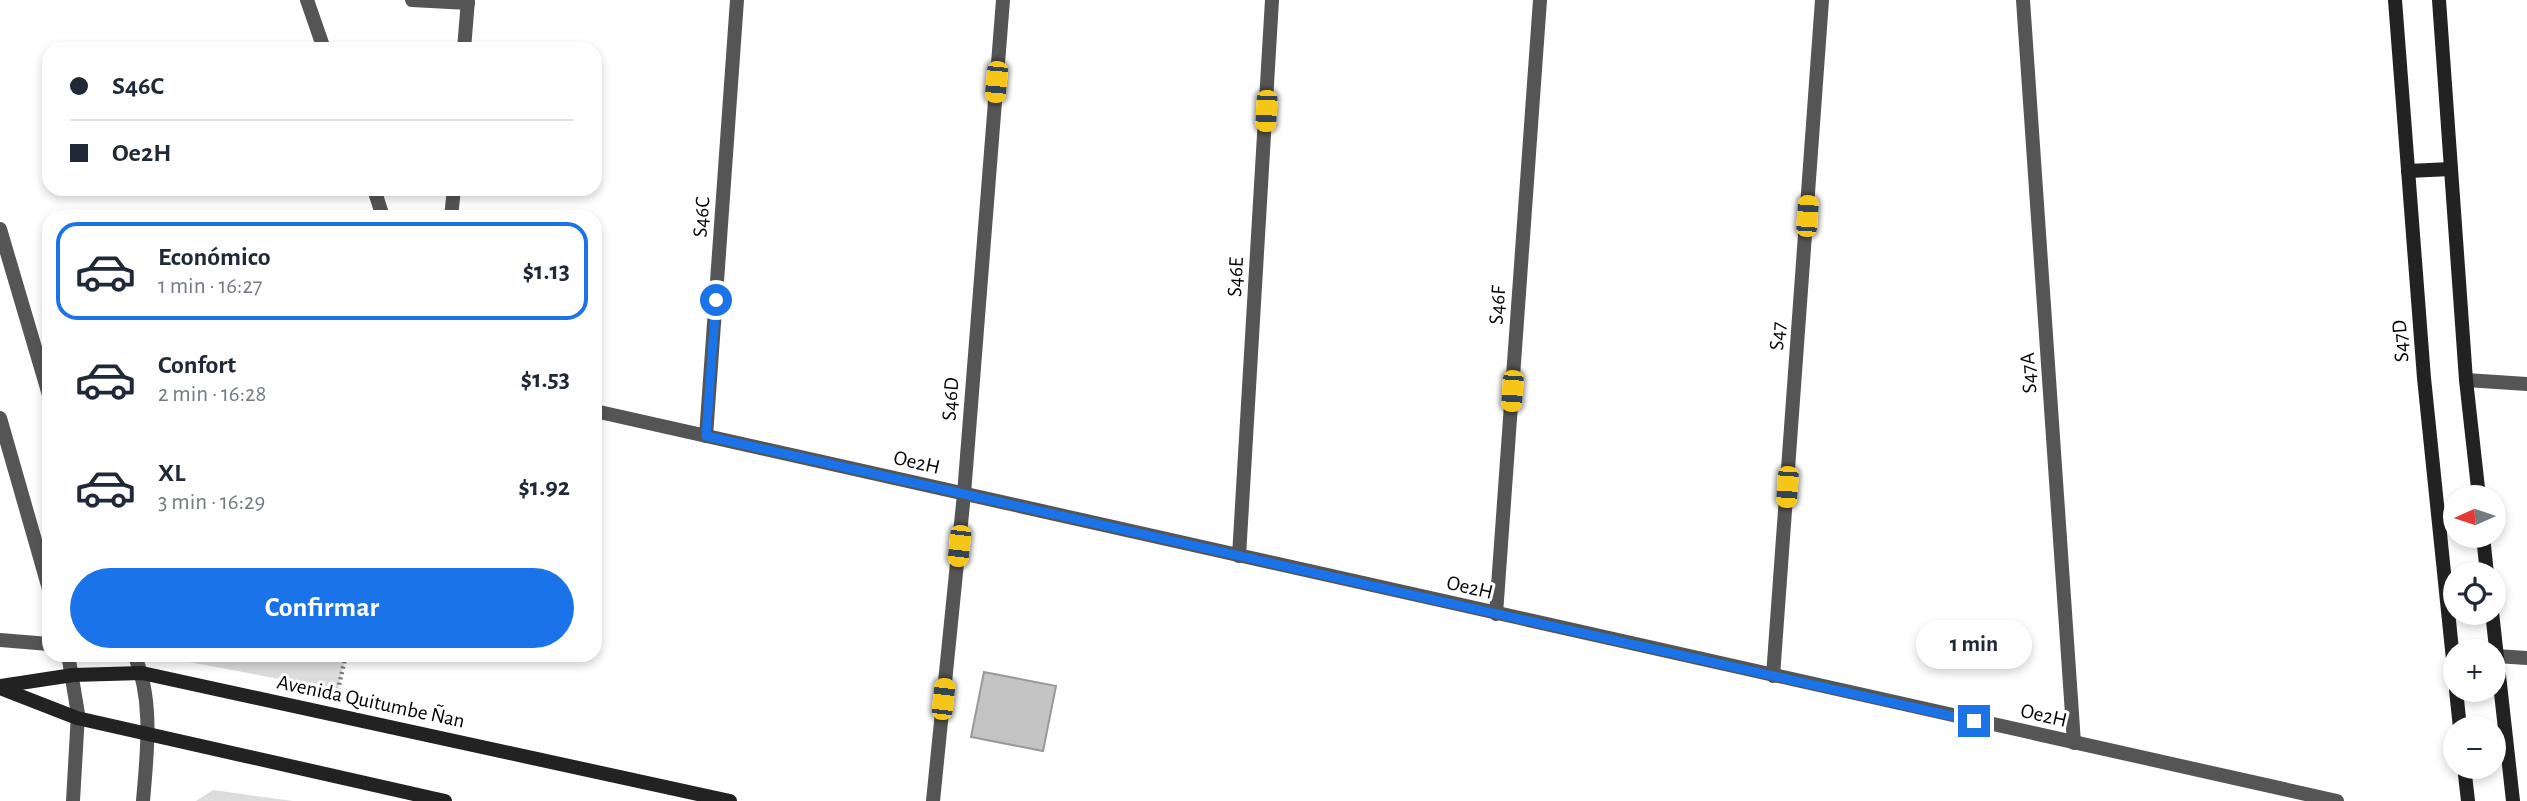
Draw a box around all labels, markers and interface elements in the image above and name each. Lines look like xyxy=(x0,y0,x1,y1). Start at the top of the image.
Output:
car xyxy=(984,60,1009,104)
text: S46C xyxy=(112,73,164,99)
car xyxy=(1255,89,1278,133)
text: Oe2H xyxy=(112,140,171,166)
car xyxy=(1796,194,1819,238)
street label: S46C xyxy=(690,196,713,238)
icon: car xyxy=(74,240,137,303)
text: Económico xyxy=(158,244,271,270)
street label: S46E xyxy=(1224,256,1247,298)
text: $1.13 xyxy=(522,258,570,284)
text: 1 min · 16:27 xyxy=(158,275,262,298)
route start xyxy=(700,284,732,316)
street label: S46F xyxy=(1486,284,1509,325)
street label: S47D xyxy=(2389,319,2412,363)
street label: S47 xyxy=(1766,321,1789,351)
icon: car xyxy=(74,348,137,411)
text: Confort xyxy=(158,352,236,378)
street label: S47A xyxy=(2017,352,2040,394)
text: $1.53 xyxy=(521,366,570,392)
car xyxy=(1501,369,1524,413)
street label: S46D xyxy=(939,377,962,421)
text: 2 min · 16:28 xyxy=(158,383,266,406)
street label: Oe2H xyxy=(892,447,942,478)
icon: car xyxy=(74,456,137,519)
text: XL xyxy=(158,460,185,486)
car xyxy=(1776,465,1799,509)
text: $1.92 xyxy=(518,474,570,500)
north arrow xyxy=(2443,485,2506,548)
map controls xyxy=(2443,485,2506,779)
text: 3 min · 16:29 xyxy=(158,491,265,514)
car xyxy=(947,524,972,568)
button: locate xyxy=(2443,562,2506,625)
button: Confirmar xyxy=(70,568,574,648)
street label: Oe2H xyxy=(1445,572,1495,603)
callout: 1 min xyxy=(1916,620,2032,668)
text: 1 min xyxy=(1950,633,1998,656)
button: + xyxy=(2443,639,2506,702)
street label: Avenida Quitumbe Ñan xyxy=(275,669,467,732)
car xyxy=(931,677,956,721)
street label: Oe2H xyxy=(2019,700,2069,731)
route end xyxy=(1958,705,1990,737)
button: − xyxy=(2443,716,2506,779)

